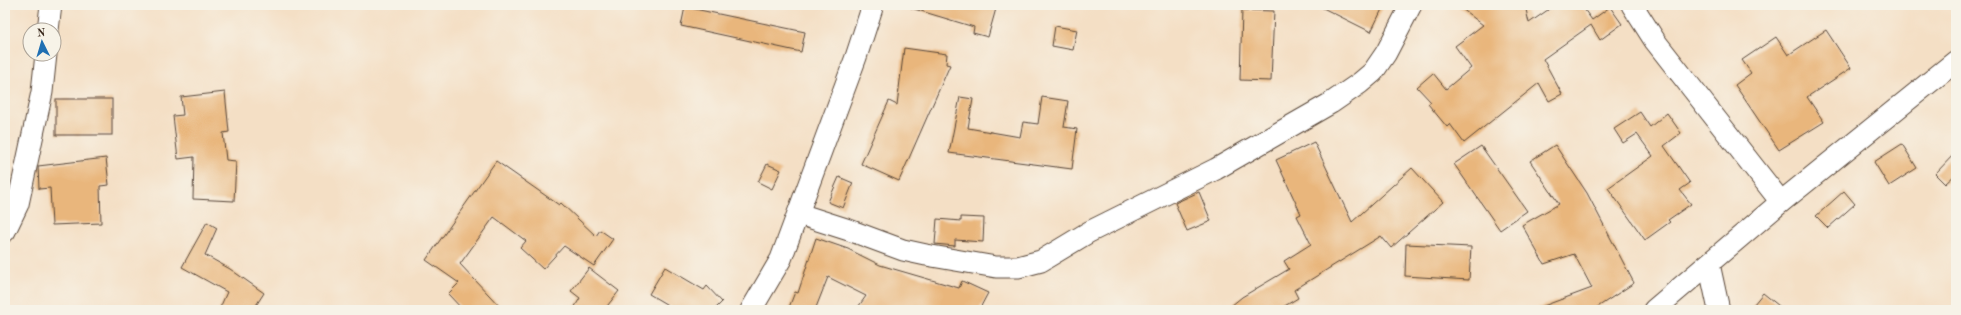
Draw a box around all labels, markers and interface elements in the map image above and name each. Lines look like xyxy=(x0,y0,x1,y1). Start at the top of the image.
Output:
north arrow xyxy=(22,22,62,62)
text: N xyxy=(37,28,47,39)

